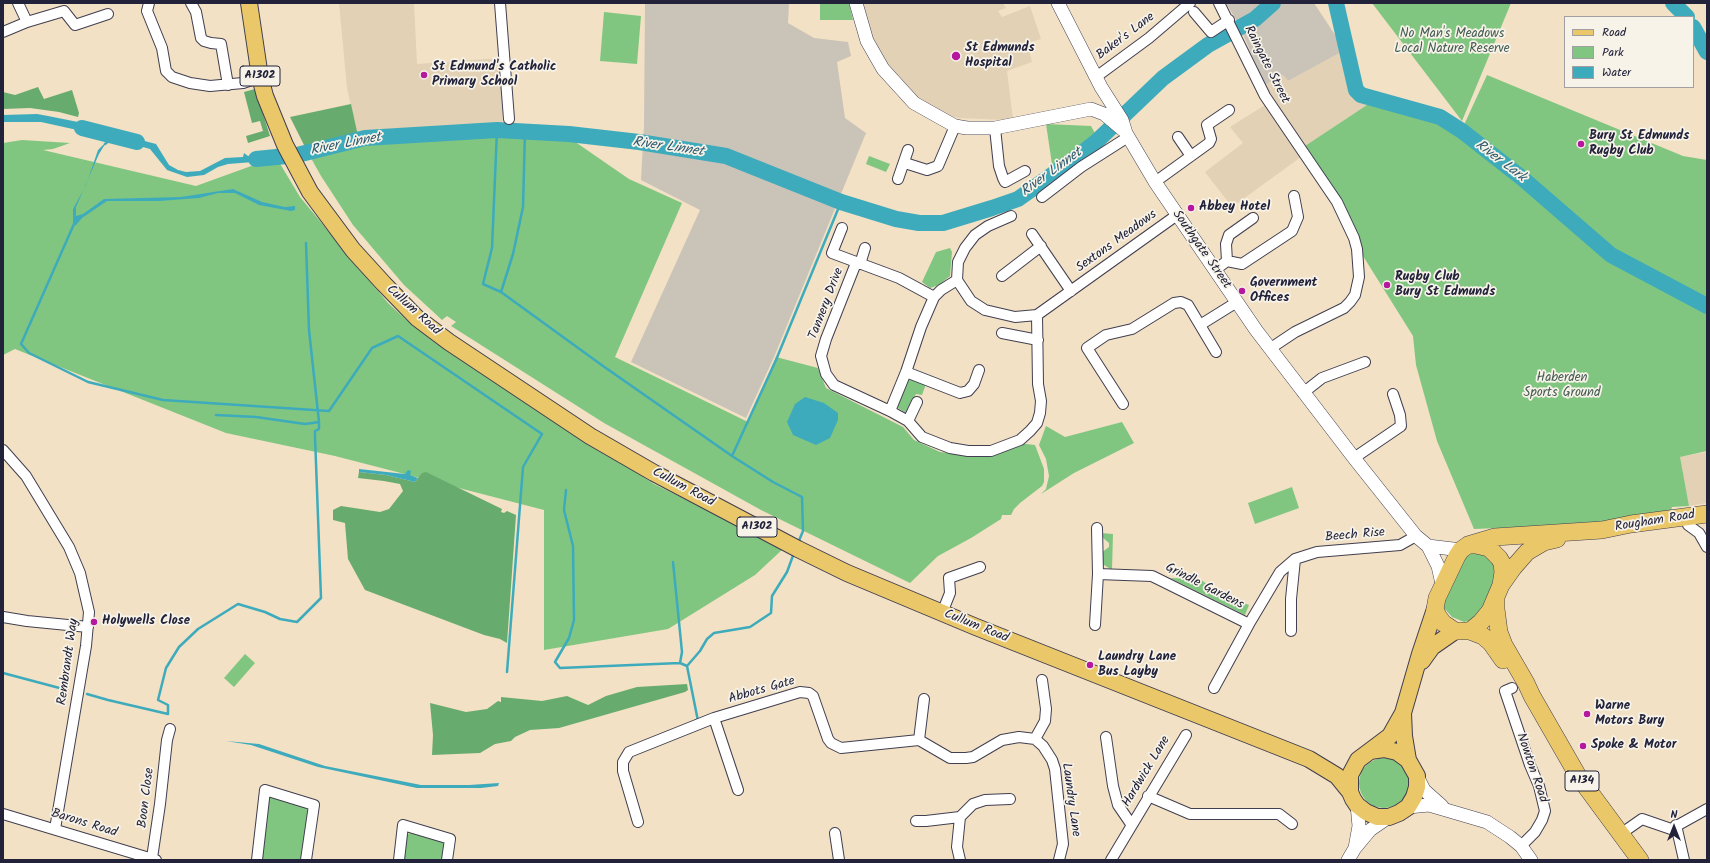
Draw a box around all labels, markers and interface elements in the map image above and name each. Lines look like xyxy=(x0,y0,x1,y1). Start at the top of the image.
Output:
street label: Baker's Lane xyxy=(1094,10,1158,64)
legend xyxy=(1564,16,1694,88)
text: Road xyxy=(1602,23,1626,42)
street label: Raingate Street xyxy=(1240,24,1292,106)
park label: No Man's Meadows Local Nature Reserve xyxy=(1394,27,1510,58)
place label: St Edmunds Hospital xyxy=(965,41,1034,72)
text: Park xyxy=(1602,43,1624,62)
marker: St Edmunds Hospital xyxy=(950,50,962,62)
place label: St Edmund's Catholic Primary School xyxy=(432,60,556,91)
text: Water xyxy=(1602,63,1631,82)
road number: A1302 xyxy=(240,66,280,86)
marker: St Edmund's Catholic Primary School xyxy=(419,70,429,80)
place label: Bury St Edmunds Rugby Club xyxy=(1589,129,1689,160)
water label: River Linnet xyxy=(309,130,383,160)
water label: River Linnet xyxy=(631,135,705,161)
water label: River Lark xyxy=(1471,137,1529,187)
marker: Bury St Edmunds Rugby Club xyxy=(1576,139,1586,149)
water label: River Linnet xyxy=(1018,145,1086,201)
place label: Abbey Hotel xyxy=(1199,200,1270,216)
marker: Abbey Hotel xyxy=(1186,203,1196,213)
street label: Sextons Meadows xyxy=(1074,208,1160,276)
street label: Southgate Street xyxy=(1168,208,1234,292)
street label: Tannery Drive xyxy=(806,266,848,342)
place label: Rugby Club Bury St Edmunds xyxy=(1395,270,1495,301)
place label: Government Offices xyxy=(1250,276,1317,307)
marker: Rugby Club Bury St Edmunds xyxy=(1382,280,1392,290)
street label: Cullum Road xyxy=(382,282,444,340)
marker: Government Offices xyxy=(1237,286,1247,296)
park label: Haberden Sports Ground xyxy=(1524,371,1600,402)
street label: Cullum Road xyxy=(649,465,717,511)
street label: Rougham Road xyxy=(1614,508,1696,536)
road number: A1302 xyxy=(737,517,777,537)
street label: Beech Rise xyxy=(1324,526,1386,546)
street label: Grindle Gardens xyxy=(1162,560,1246,614)
street label: Cullum Road xyxy=(941,607,1011,647)
place label: Holywells Close xyxy=(102,614,190,630)
marker: Holywells Close xyxy=(89,617,99,627)
street label: Rembrandt Way xyxy=(55,618,83,706)
place label: Laundry Lane Bus Layby xyxy=(1098,650,1176,681)
marker: Laundry Lane Bus Layby xyxy=(1085,660,1095,670)
street label: Abbots Gate xyxy=(727,674,797,708)
place label: Warne Motors Bury xyxy=(1595,699,1664,730)
marker: Warne Motors Bury xyxy=(1582,709,1592,719)
street label: Nowton Road xyxy=(1512,731,1550,805)
street label: Hardwick Lane xyxy=(1120,733,1174,811)
place label: Spoke & Motor xyxy=(1591,738,1676,754)
marker: Spoke & Motor xyxy=(1578,741,1588,751)
street label: Laundry Lane xyxy=(1057,762,1083,838)
street label: Boon Close xyxy=(136,767,158,829)
road number: A134 xyxy=(1565,771,1599,791)
text: N xyxy=(1671,806,1677,824)
street label: Barons Road xyxy=(49,807,119,841)
north arrow xyxy=(1654,807,1694,847)

